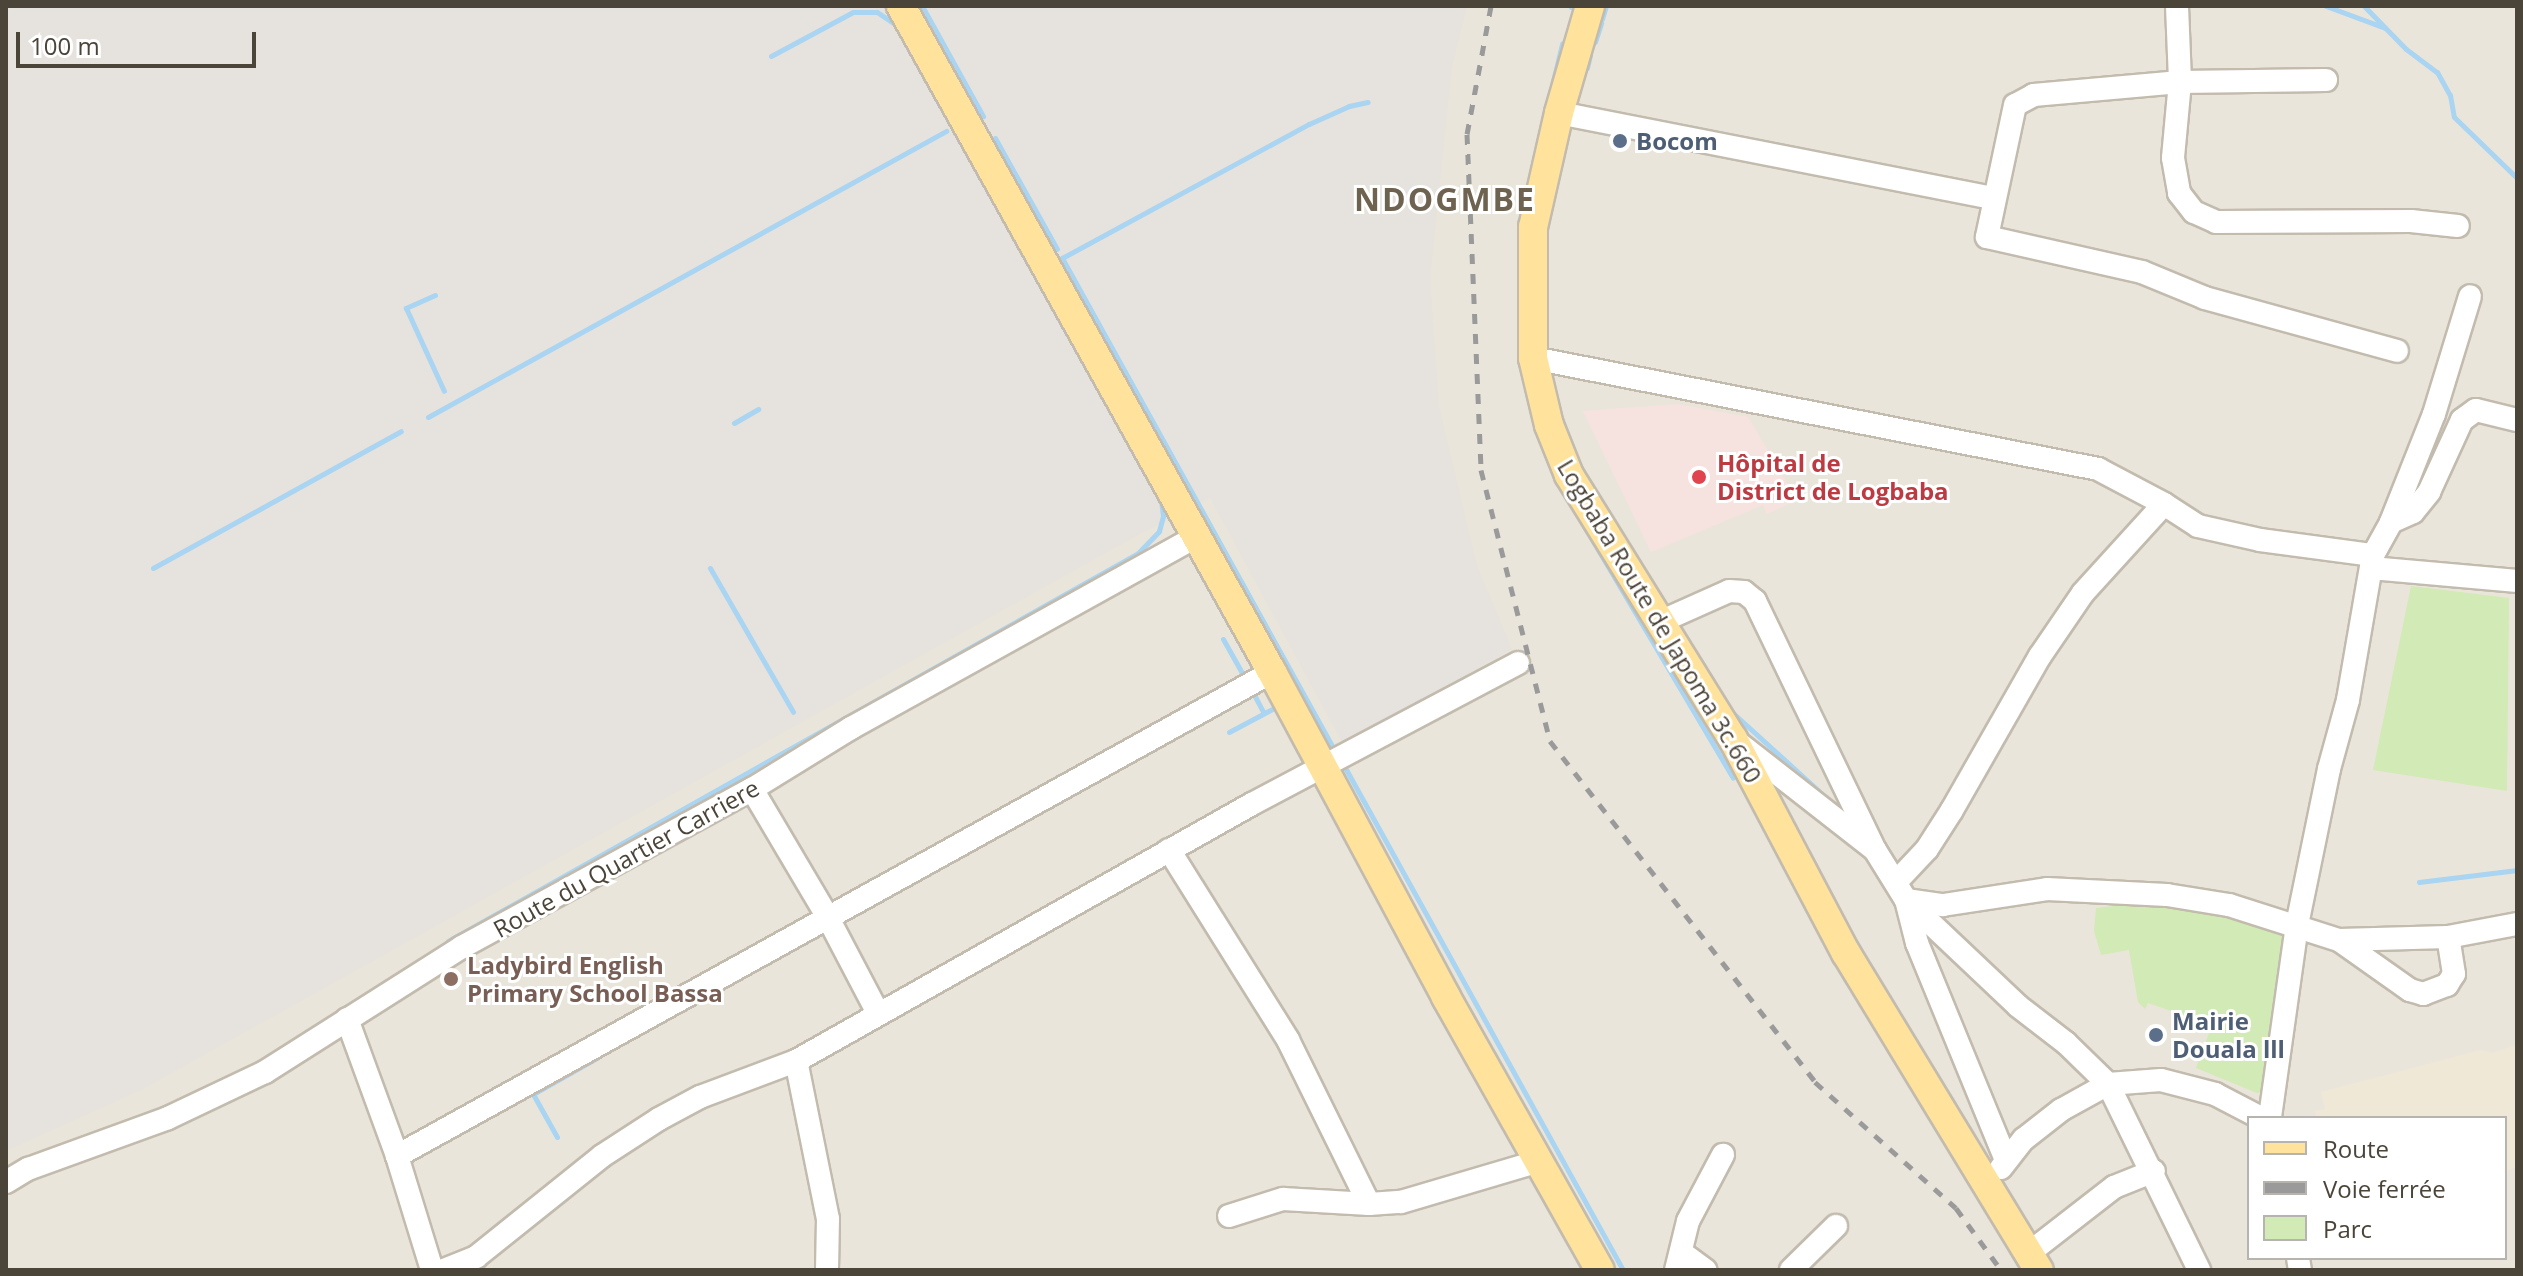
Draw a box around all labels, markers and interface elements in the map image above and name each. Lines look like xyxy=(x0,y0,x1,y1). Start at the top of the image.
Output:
scale bar xyxy=(20,16,260,66)
text: 100 m xyxy=(30,29,100,62)
place label: Bocom xyxy=(1636,127,1718,155)
marker: Bocom xyxy=(1611,132,1629,150)
district label: NDOGMBE xyxy=(1354,180,1536,218)
place label: Hôpital de District de Logbaba xyxy=(1717,449,1949,505)
street label: Logbaba Route de Japoma 3c.660 xyxy=(1552,454,1768,788)
marker: Hôpital de District de Logbaba xyxy=(1688,466,1710,488)
street label: Route du Quartier Carriere xyxy=(488,773,764,943)
place label: Ladybird English Primary School Bassa xyxy=(467,951,723,1007)
marker: Ladybird English Primary School Bassa xyxy=(442,970,460,988)
place label: Mairie Douala lll xyxy=(2172,1007,2285,1063)
marker: Mairie Douala lll xyxy=(2147,1026,2165,1044)
legend xyxy=(2247,1116,2507,1260)
text: Route xyxy=(2323,1132,2389,1165)
text: Voie ferrée xyxy=(2323,1172,2446,1205)
text: Parc xyxy=(2323,1212,2372,1245)

